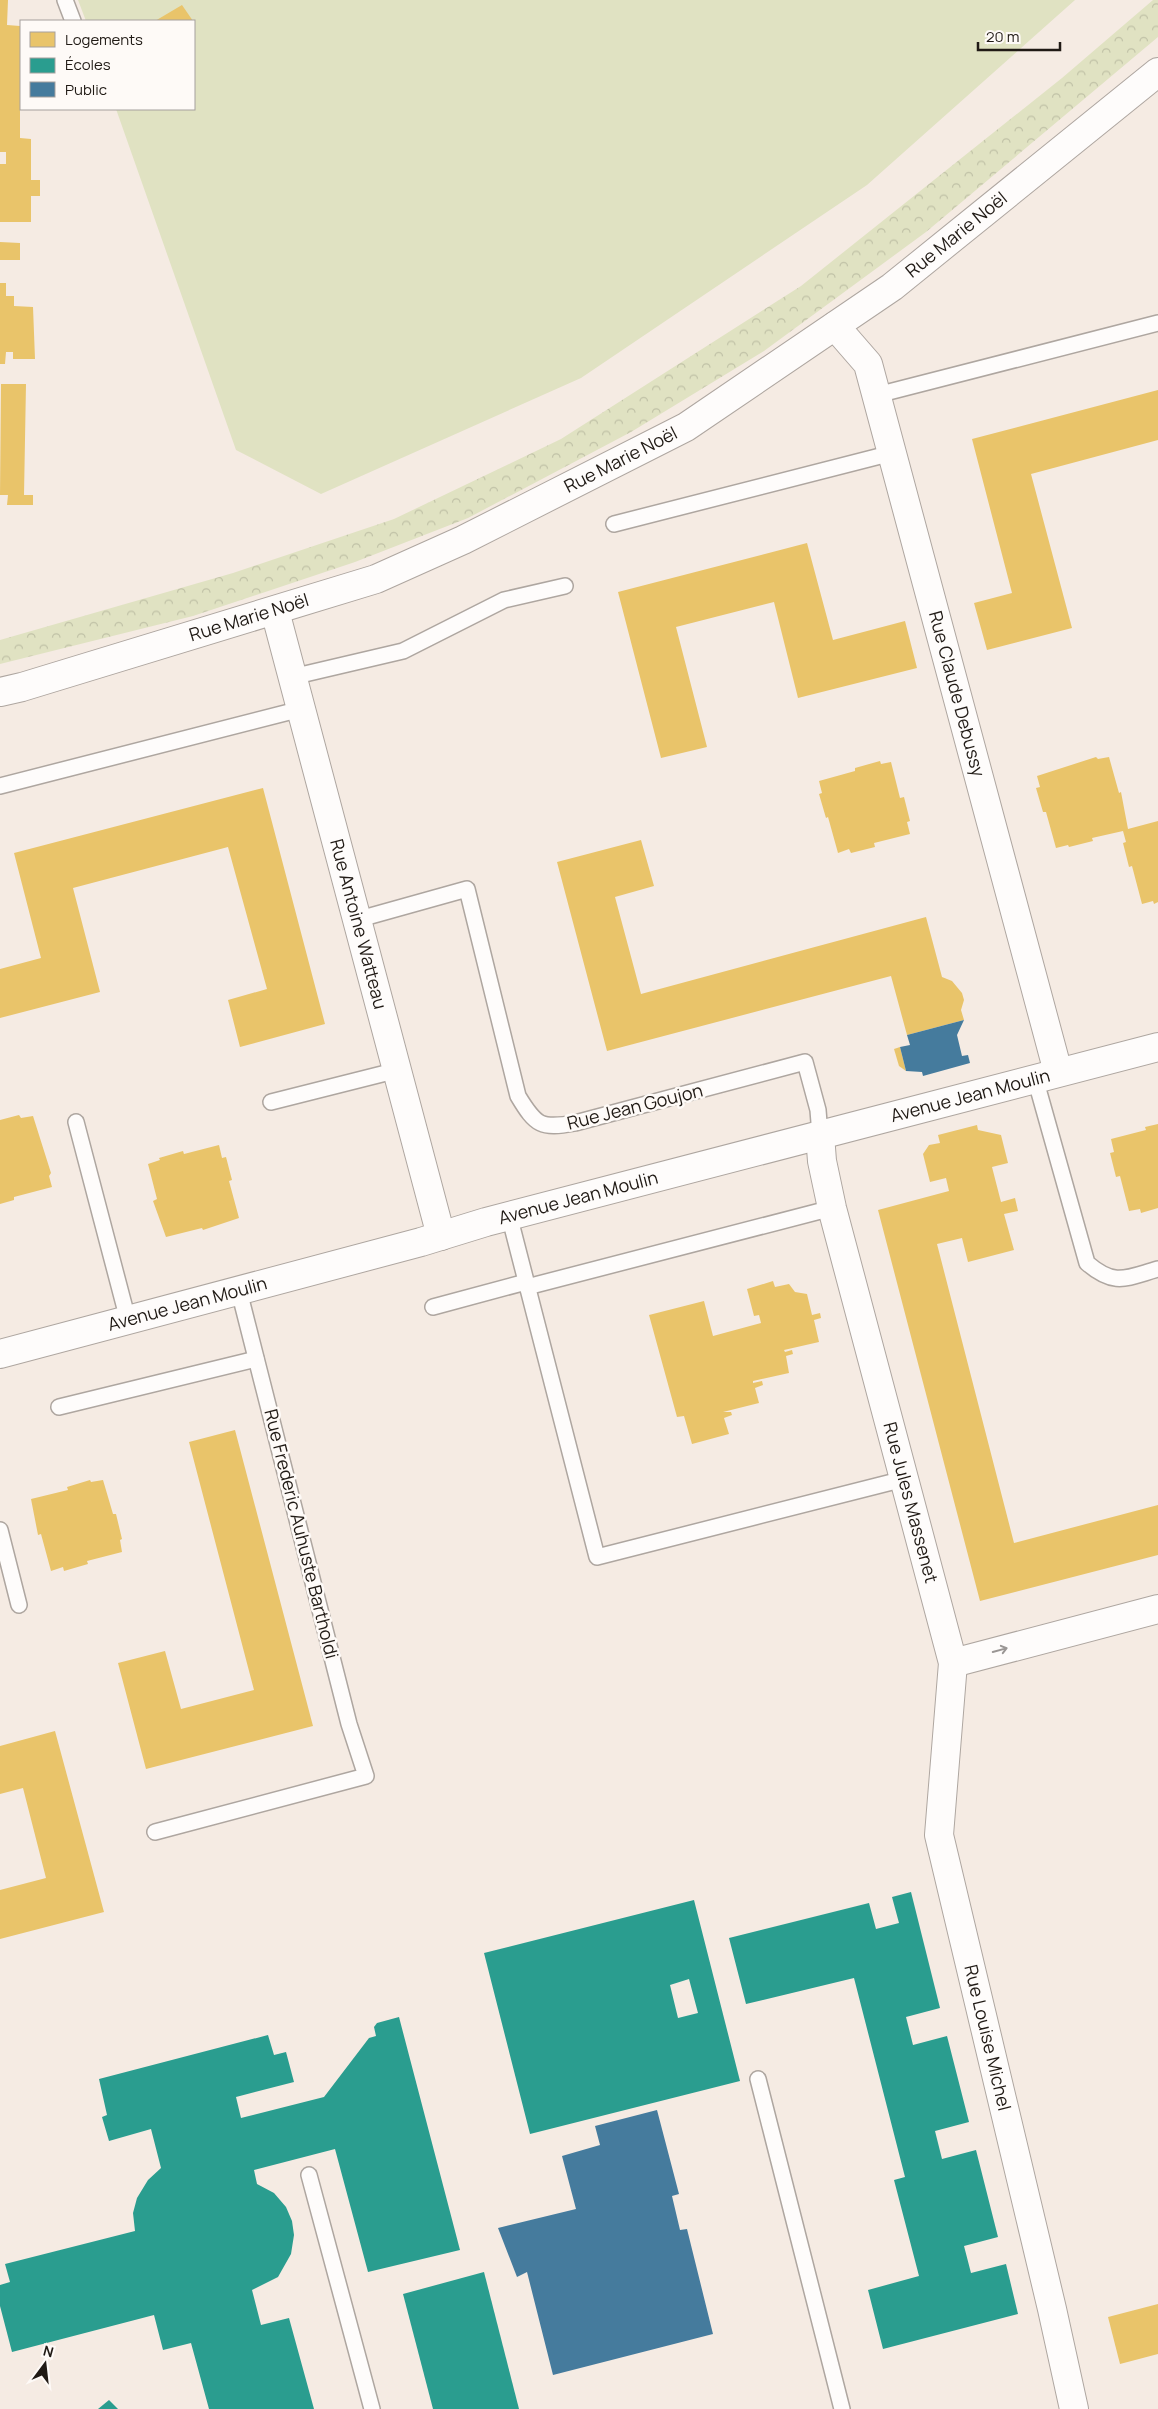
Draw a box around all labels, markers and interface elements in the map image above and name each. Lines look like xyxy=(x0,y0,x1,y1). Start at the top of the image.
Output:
legend xyxy=(20,20,195,110)
scale bar xyxy=(978,20,1060,52)
text: 20 m xyxy=(986,26,1019,47)
text: Logements xyxy=(65,29,143,50)
text: Écoles xyxy=(65,54,111,75)
text: Public xyxy=(65,79,107,100)
street label: Rue Marie Noël xyxy=(900,186,1012,282)
street label: Rue Marie Noël xyxy=(560,420,681,498)
street label: Rue Marie Noël xyxy=(186,587,312,646)
street label: Rue Claude Debussy xyxy=(924,608,991,780)
street label: Rue Antoine Watteau xyxy=(325,836,393,1012)
street label: Avenue Jean Moulin xyxy=(888,1063,1052,1127)
street label: Rue Jean Goujon xyxy=(564,1078,705,1134)
street label: Avenue Jean Moulin xyxy=(496,1165,660,1229)
street label: Avenue Jean Moulin xyxy=(105,1270,270,1336)
street label: Rue Frederic Auhuste Bartholdi xyxy=(259,1406,345,1661)
street label: Rue Jules Massenet xyxy=(878,1419,944,1586)
one-way arrow xyxy=(992,1645,1008,1655)
street label: Rue Louise Michel xyxy=(959,1962,1017,2113)
north arrow xyxy=(20,2339,70,2389)
text: N xyxy=(41,2340,56,2361)

